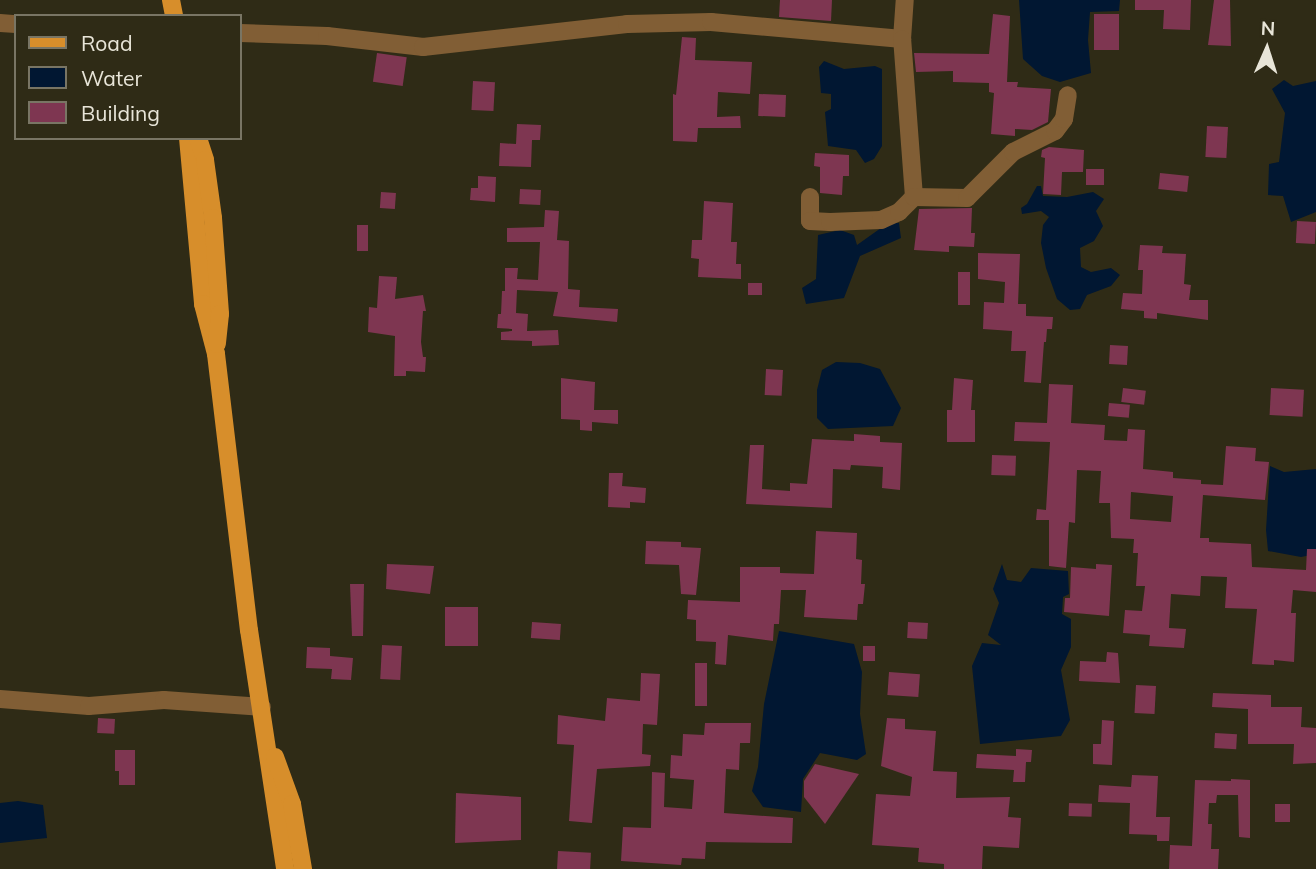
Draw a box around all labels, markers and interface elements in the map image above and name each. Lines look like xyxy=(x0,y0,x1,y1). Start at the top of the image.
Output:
legend xyxy=(14,14,242,140)
north arrow xyxy=(1232,14,1302,84)
text: N xyxy=(1260,16,1276,40)
text: Road xyxy=(81,30,132,56)
text: Water xyxy=(81,65,142,91)
text: Building xyxy=(81,100,160,126)

